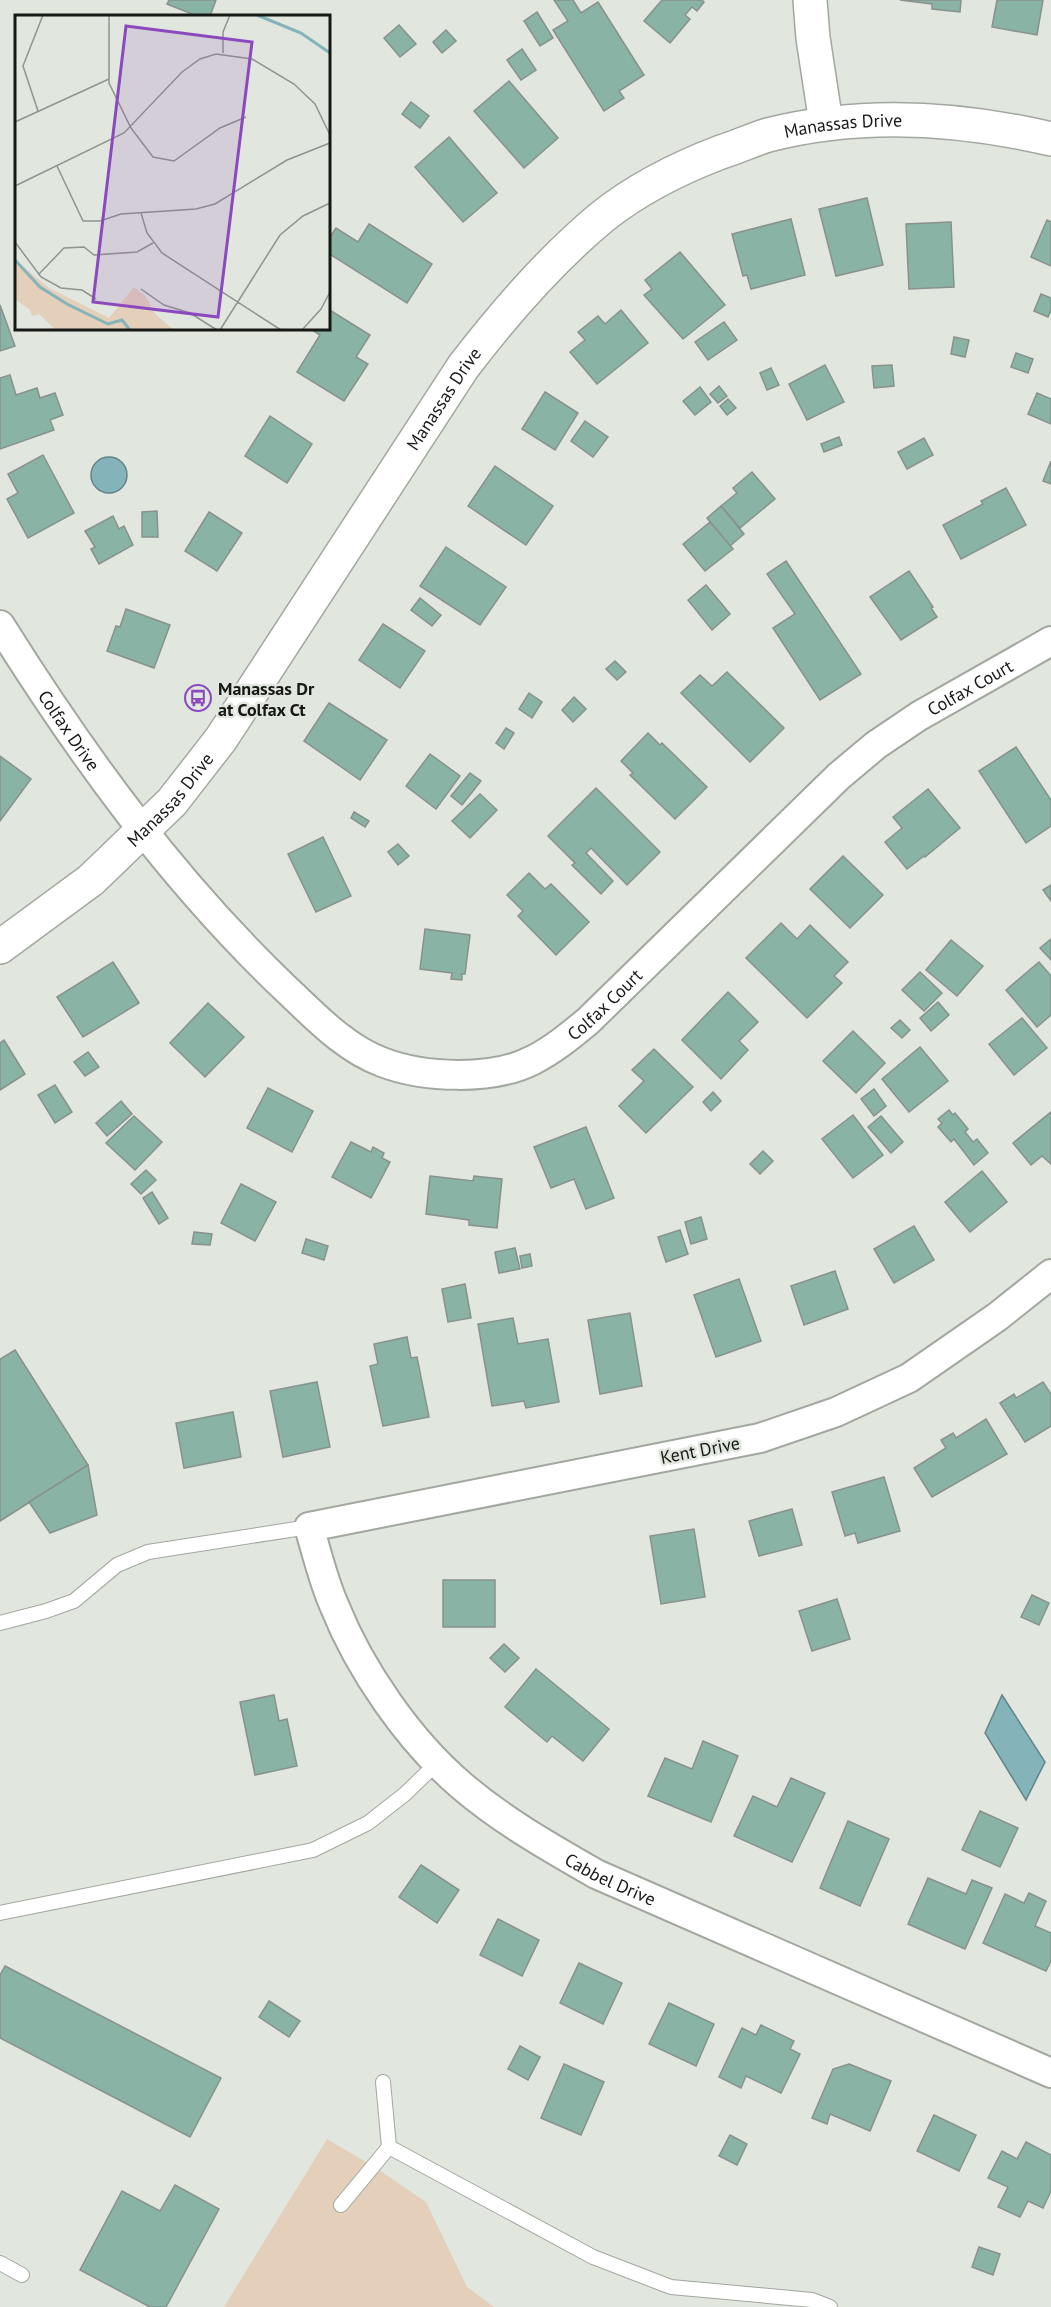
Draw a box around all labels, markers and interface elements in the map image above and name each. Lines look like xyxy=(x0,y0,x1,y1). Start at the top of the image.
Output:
inset map xyxy=(15,15,330,330)
street label: Manassas Drive xyxy=(782,108,902,142)
street label: Manassas Drive xyxy=(401,342,486,454)
street label: Colfax Court xyxy=(923,654,1017,721)
place label: Manassas Dr at Colfax Ct xyxy=(218,677,315,721)
bus stop icon: Manassas Dr at Colfax Ct xyxy=(183,683,213,713)
street label: Colfax Drive xyxy=(33,685,105,775)
street label: Manassas Drive xyxy=(122,748,218,851)
street label: Colfax Court xyxy=(562,963,647,1045)
street label: Kent Drive xyxy=(658,1431,742,1469)
street label: Cabbel Drive xyxy=(561,1847,659,1910)

